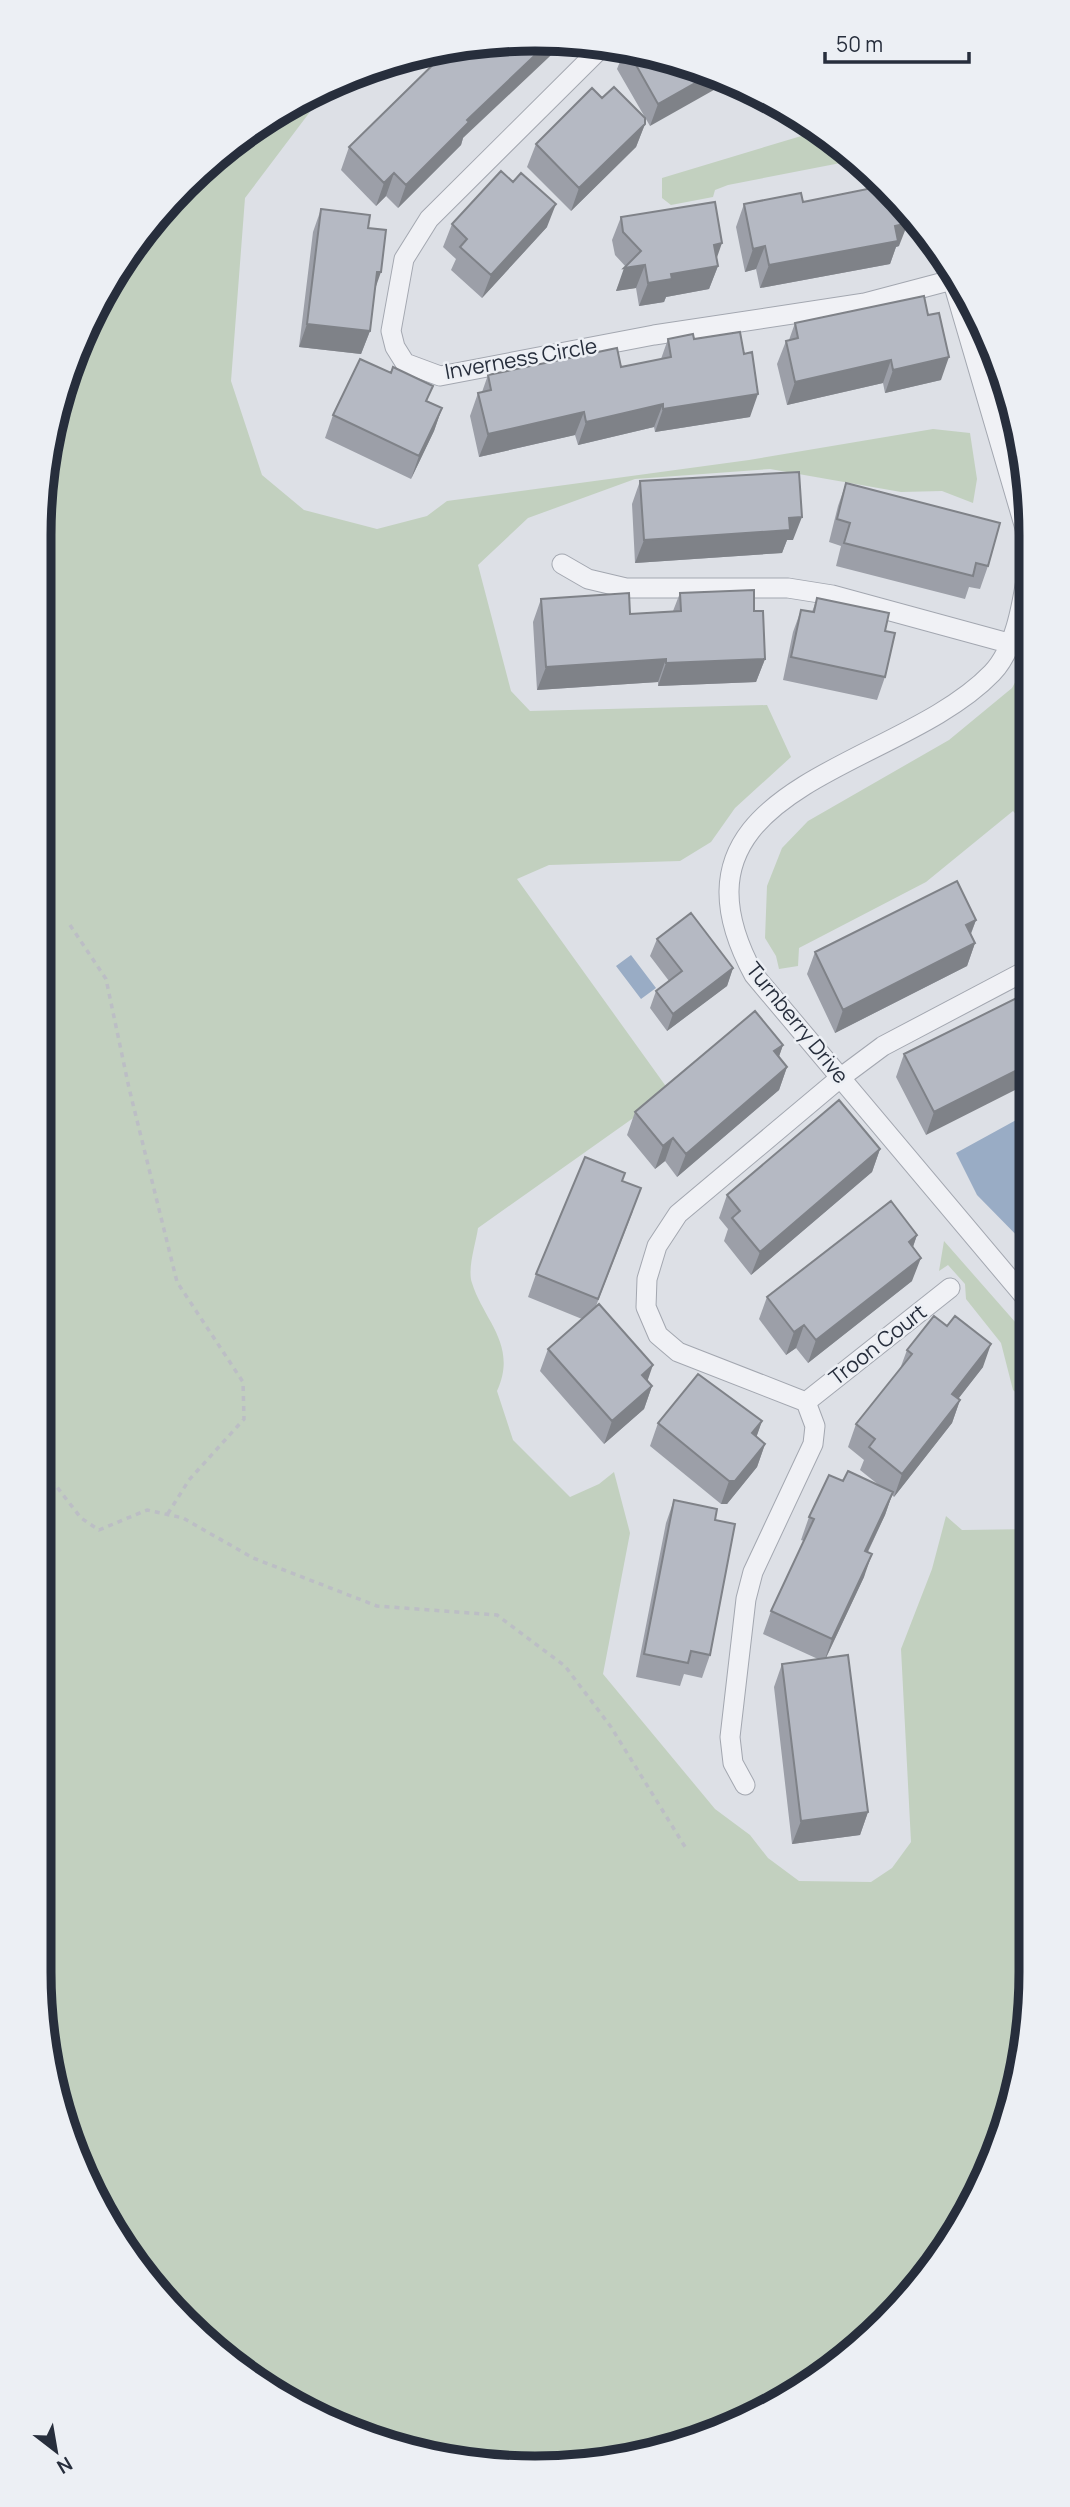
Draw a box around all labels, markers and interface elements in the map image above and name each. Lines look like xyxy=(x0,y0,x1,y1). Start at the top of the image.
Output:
scale bar xyxy=(825,21,968,65)
text: 50 m xyxy=(836,30,883,58)
street label: Inverness Circle xyxy=(442,331,599,385)
street label: Turnberry Drive xyxy=(740,956,855,1089)
street label: Troon Court xyxy=(823,1297,932,1391)
north arrow xyxy=(21,2416,91,2486)
text: N xyxy=(52,2451,77,2480)

